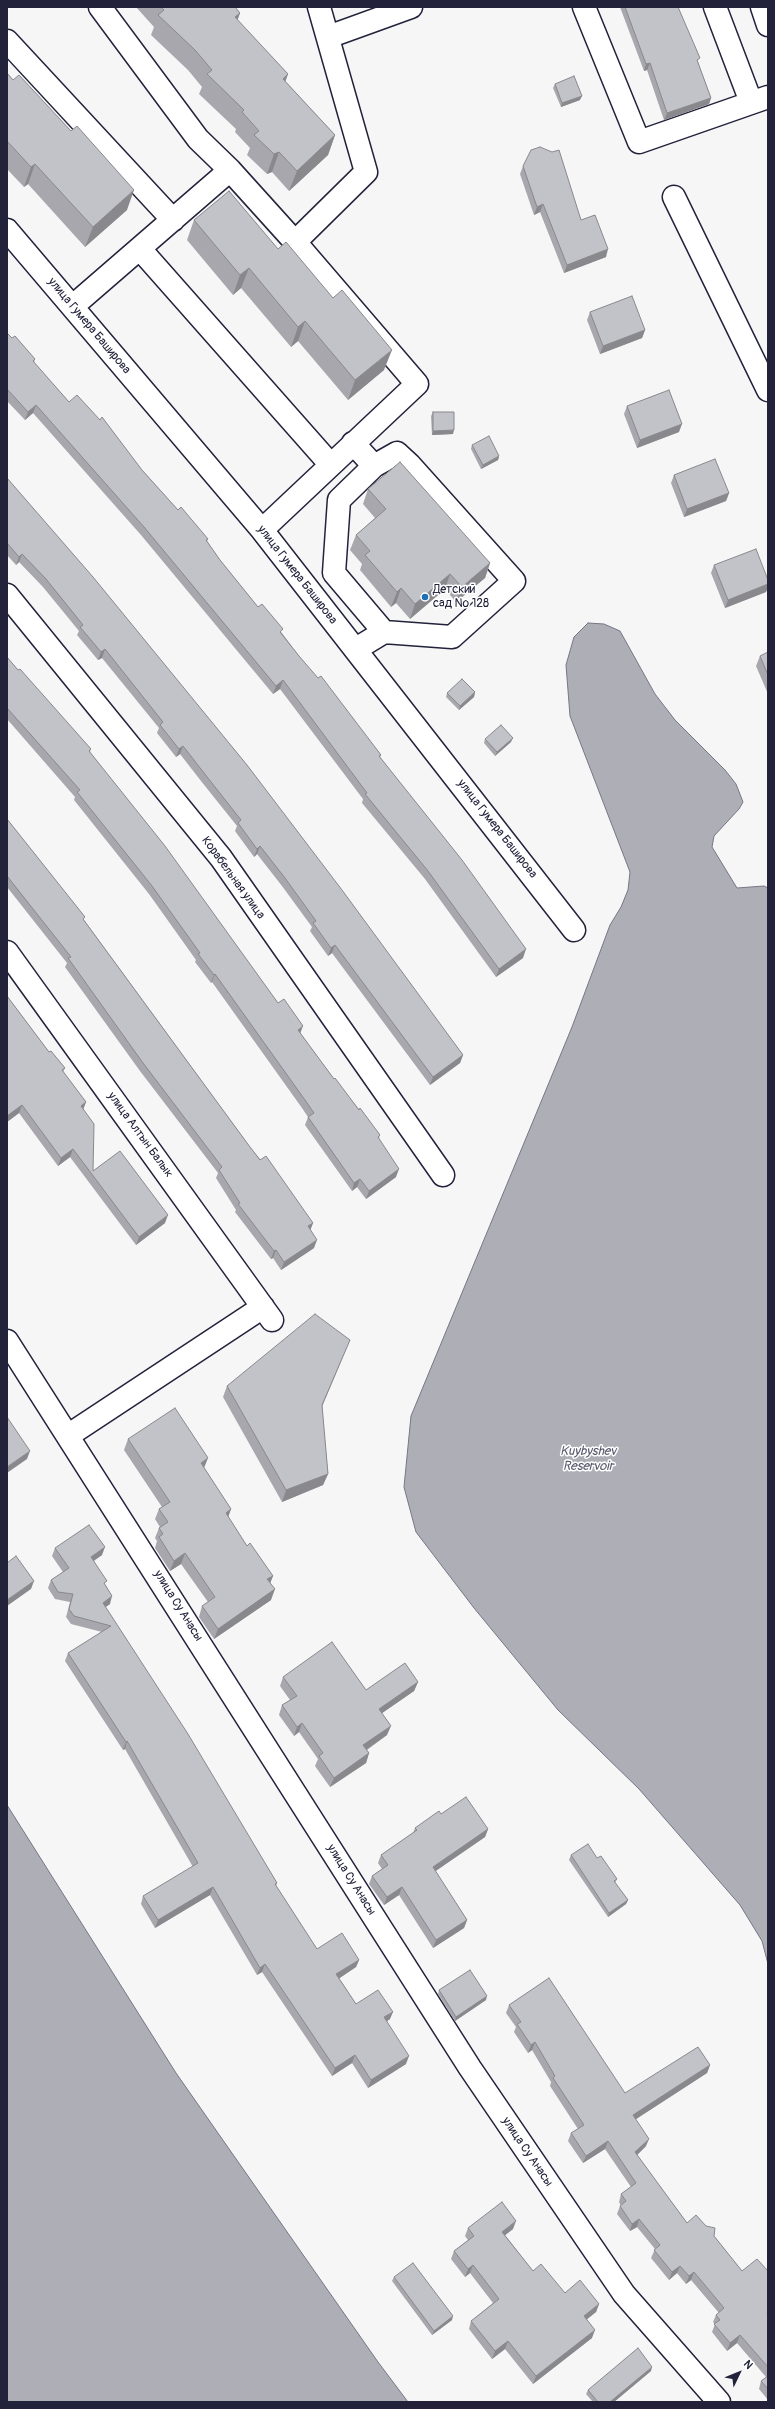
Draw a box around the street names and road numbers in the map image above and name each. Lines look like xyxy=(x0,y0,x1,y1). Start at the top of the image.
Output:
street label: улица Гумера Баширова xyxy=(45,275,133,377)
street label: улица Гумера Баширова xyxy=(254,523,340,627)
street label: улица Гумера Баширова xyxy=(454,777,540,881)
street label: Корабельная улица xyxy=(198,834,268,922)
street label: улица Алтын Балык xyxy=(104,1090,176,1180)
street label: улица Су Анасы xyxy=(150,1568,206,1644)
street label: улица Су Анасы xyxy=(323,1842,379,1918)
street label: улица Су Анасы xyxy=(498,2114,556,2190)

